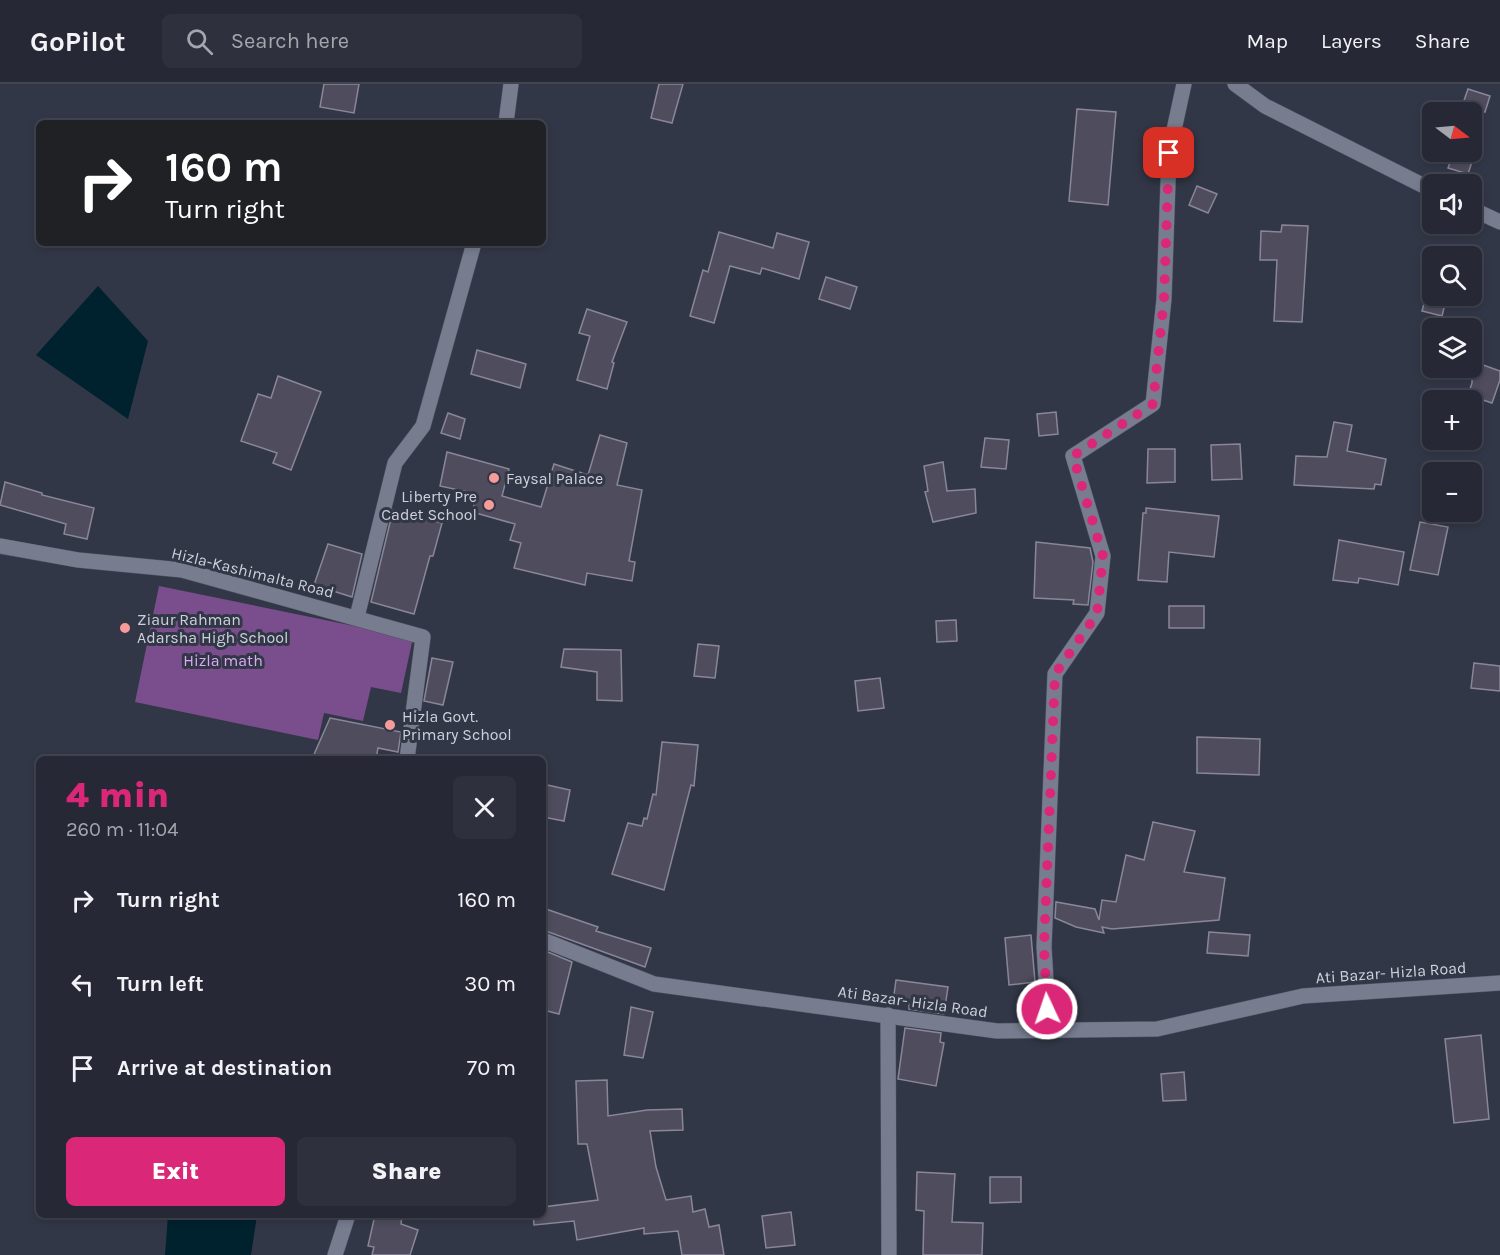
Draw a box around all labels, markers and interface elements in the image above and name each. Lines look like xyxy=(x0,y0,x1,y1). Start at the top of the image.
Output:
search box xyxy=(162,14,582,68)
text: GoPilot xyxy=(30,25,126,58)
icon: search xyxy=(183,25,216,58)
text: Search here xyxy=(231,28,349,54)
text: Map xyxy=(1246,29,1288,53)
text: Layers xyxy=(1321,29,1382,53)
text: Share xyxy=(1415,29,1470,53)
north arrow xyxy=(1422,102,1482,162)
map controls xyxy=(1422,102,1482,522)
pin xyxy=(1143,127,1194,178)
icon: arrive xyxy=(1152,136,1185,169)
text: 160 m xyxy=(165,142,283,192)
icon: right xyxy=(66,144,144,222)
button: sound xyxy=(1422,174,1482,234)
text: Turn right xyxy=(165,193,285,225)
button: search xyxy=(1422,246,1482,306)
button: layers xyxy=(1422,318,1482,378)
button: + xyxy=(1422,390,1482,450)
button: − xyxy=(1422,462,1482,522)
place label: Faysal Palace xyxy=(506,469,603,488)
marker: Faysal Palace xyxy=(487,471,501,485)
place label: Liberty Pre Cadet School xyxy=(381,487,477,524)
marker: Liberty Pre Cadet School xyxy=(482,498,496,512)
street label: Hizla-Kashimalta Road xyxy=(170,543,336,602)
place label: Ziaur Rahman Adarsha High School xyxy=(137,610,288,647)
marker: Ziaur Rahman Adarsha High School xyxy=(118,621,132,635)
park label: Hizla math xyxy=(183,651,263,670)
place label: Hizla Govt. Primary School xyxy=(402,707,512,744)
marker: Hizla Govt. Primary School xyxy=(383,718,397,732)
text: 4 min xyxy=(66,774,169,816)
button: close xyxy=(453,776,516,839)
text: 260 m · 11:04 xyxy=(66,818,178,841)
icon: right xyxy=(66,884,99,917)
text: Turn right xyxy=(117,887,220,913)
text: 160 m xyxy=(457,887,516,913)
street label: Ati Bazar- Hizla Road xyxy=(1315,958,1467,987)
icon: left xyxy=(66,968,99,1001)
text: Turn left xyxy=(117,971,204,997)
text: 30 m xyxy=(464,971,516,997)
position arrow xyxy=(1015,977,1079,1041)
street label: Ati Bazar- Hizla Road xyxy=(837,982,989,1021)
icon: arrive xyxy=(66,1052,99,1085)
text: Arrive at destination xyxy=(117,1055,332,1081)
text: 70 m xyxy=(467,1055,516,1081)
button: Exit xyxy=(66,1137,285,1206)
button: Share xyxy=(297,1137,516,1206)

